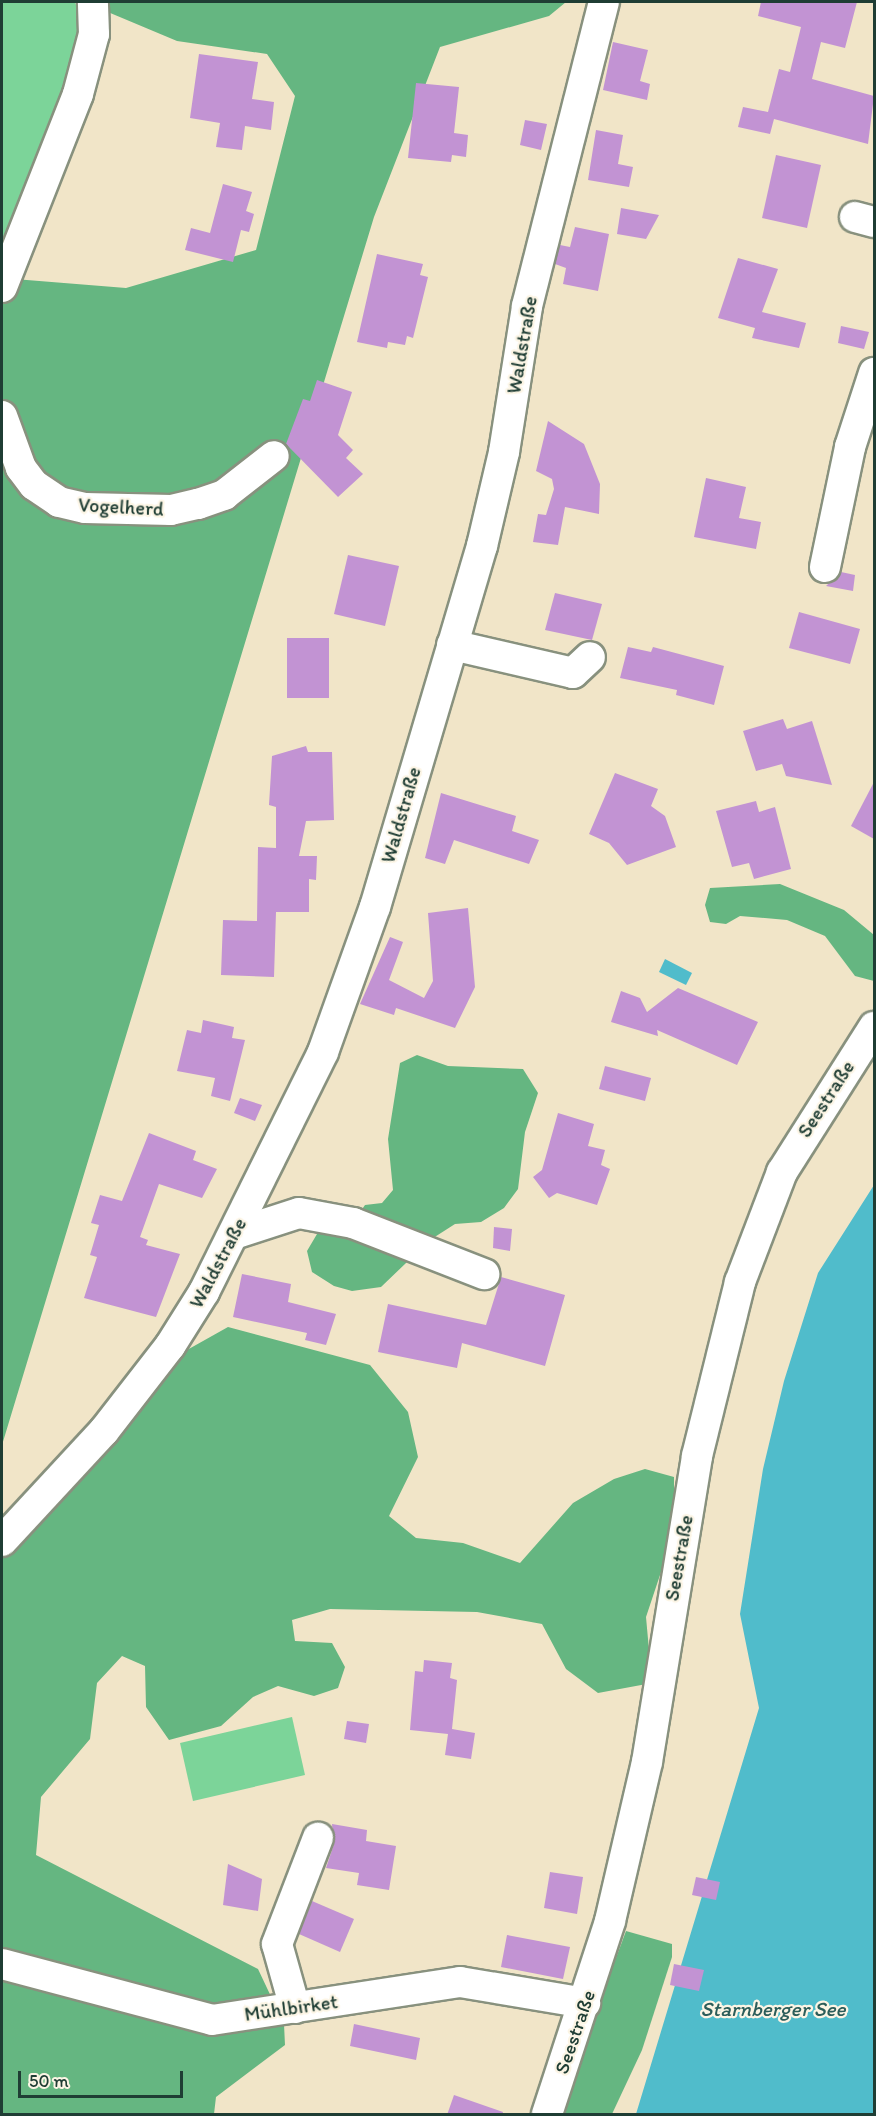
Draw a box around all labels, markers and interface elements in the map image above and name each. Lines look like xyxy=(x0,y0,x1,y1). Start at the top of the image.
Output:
street label: Waldstraße xyxy=(502,294,542,396)
street label: Vogelherd xyxy=(78,493,164,521)
street label: Waldstraße xyxy=(376,764,426,866)
street label: Seestraße xyxy=(792,1056,860,1142)
street label: Waldstraße xyxy=(184,1214,252,1312)
street label: Seestraße xyxy=(660,1513,698,1603)
street label: Seestraße xyxy=(550,1987,600,2077)
street label: Mühlbirket xyxy=(243,1990,339,2026)
water label: Starnberger See xyxy=(700,1996,846,2022)
scale bar xyxy=(21,2059,186,2097)
text: 50 m xyxy=(29,2070,69,2092)

